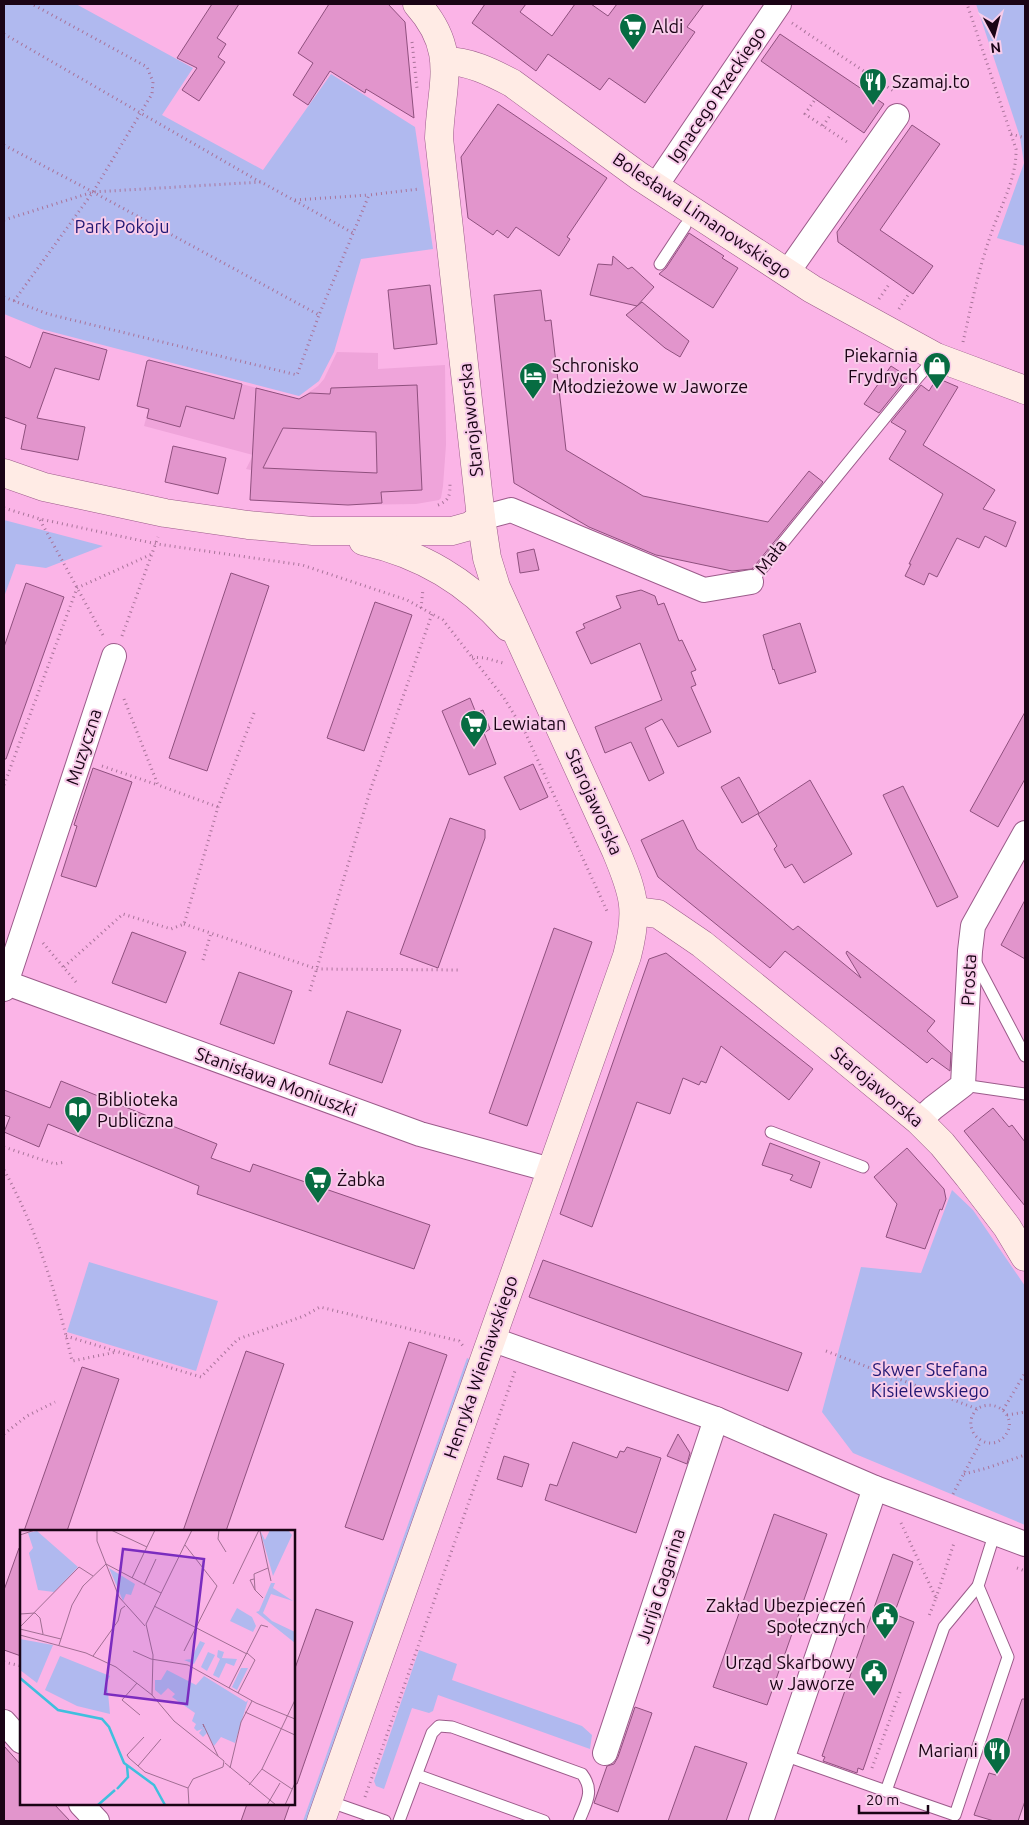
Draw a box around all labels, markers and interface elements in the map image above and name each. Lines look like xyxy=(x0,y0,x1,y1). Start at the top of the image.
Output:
north arrow xyxy=(969,10,1019,60)
supermarket icon: Aldi xyxy=(618,12,648,51)
place label: Aldi xyxy=(652,16,683,36)
street label: Ignacego Rzeckiego xyxy=(663,23,769,166)
text: N xyxy=(989,39,1002,56)
restaurant icon: Szamaj.to xyxy=(858,67,888,106)
place label: Szamaj.to xyxy=(892,71,970,91)
street label: Bolesława Limanowskiego xyxy=(610,148,796,282)
park label: Park Pokoju xyxy=(75,216,169,236)
place label: Piekarnia Frydrych xyxy=(844,345,918,386)
shop icon: Piekarnia Frydrych xyxy=(922,351,952,390)
place label: Schronisko Młodzieżowe w Jaworze xyxy=(552,355,748,396)
hotel icon: Schronisko Młodzieżowe w Jaworze xyxy=(518,361,548,400)
street label: Starojaworska xyxy=(454,362,486,478)
street label: Mała xyxy=(750,535,790,578)
street label: Muzyczna xyxy=(61,706,105,787)
supermarket icon: Lewiatan xyxy=(459,709,489,748)
place label: Lewiatan xyxy=(493,713,566,733)
street label: Starojaworska xyxy=(563,745,627,858)
street label: Prosta xyxy=(957,953,979,1007)
street label: Starojaworska xyxy=(828,1042,928,1131)
street label: Stanisława Moniuszki xyxy=(193,1043,360,1120)
place label: Biblioteka Publiczna xyxy=(97,1089,178,1130)
library icon: Biblioteka Publiczna xyxy=(63,1095,93,1134)
supermarket icon: Żabka xyxy=(303,1165,333,1204)
place label: Żabka xyxy=(337,1169,385,1189)
street label: Henryka Wieniawskiego xyxy=(439,1272,521,1461)
park label: Skwer Stefana Kisielewskiego xyxy=(871,1359,989,1400)
street label: Jurija Gagarina xyxy=(632,1526,688,1646)
inset map xyxy=(20,1530,295,1805)
place label: Zakład Ubezpieczeń Społecznych xyxy=(706,1595,866,1636)
public building icon: Zakład Ubezpieczeń Społecznych xyxy=(870,1601,900,1640)
place label: Urząd Skarbowy w Jaworze xyxy=(725,1652,855,1693)
public building icon: Urząd Skarbowy w Jaworze xyxy=(859,1658,889,1697)
restaurant icon: Mariani xyxy=(982,1736,1012,1775)
place label: Mariani xyxy=(918,1740,978,1760)
scale bar xyxy=(859,1782,928,1814)
text: 20 m xyxy=(866,1791,899,1808)

